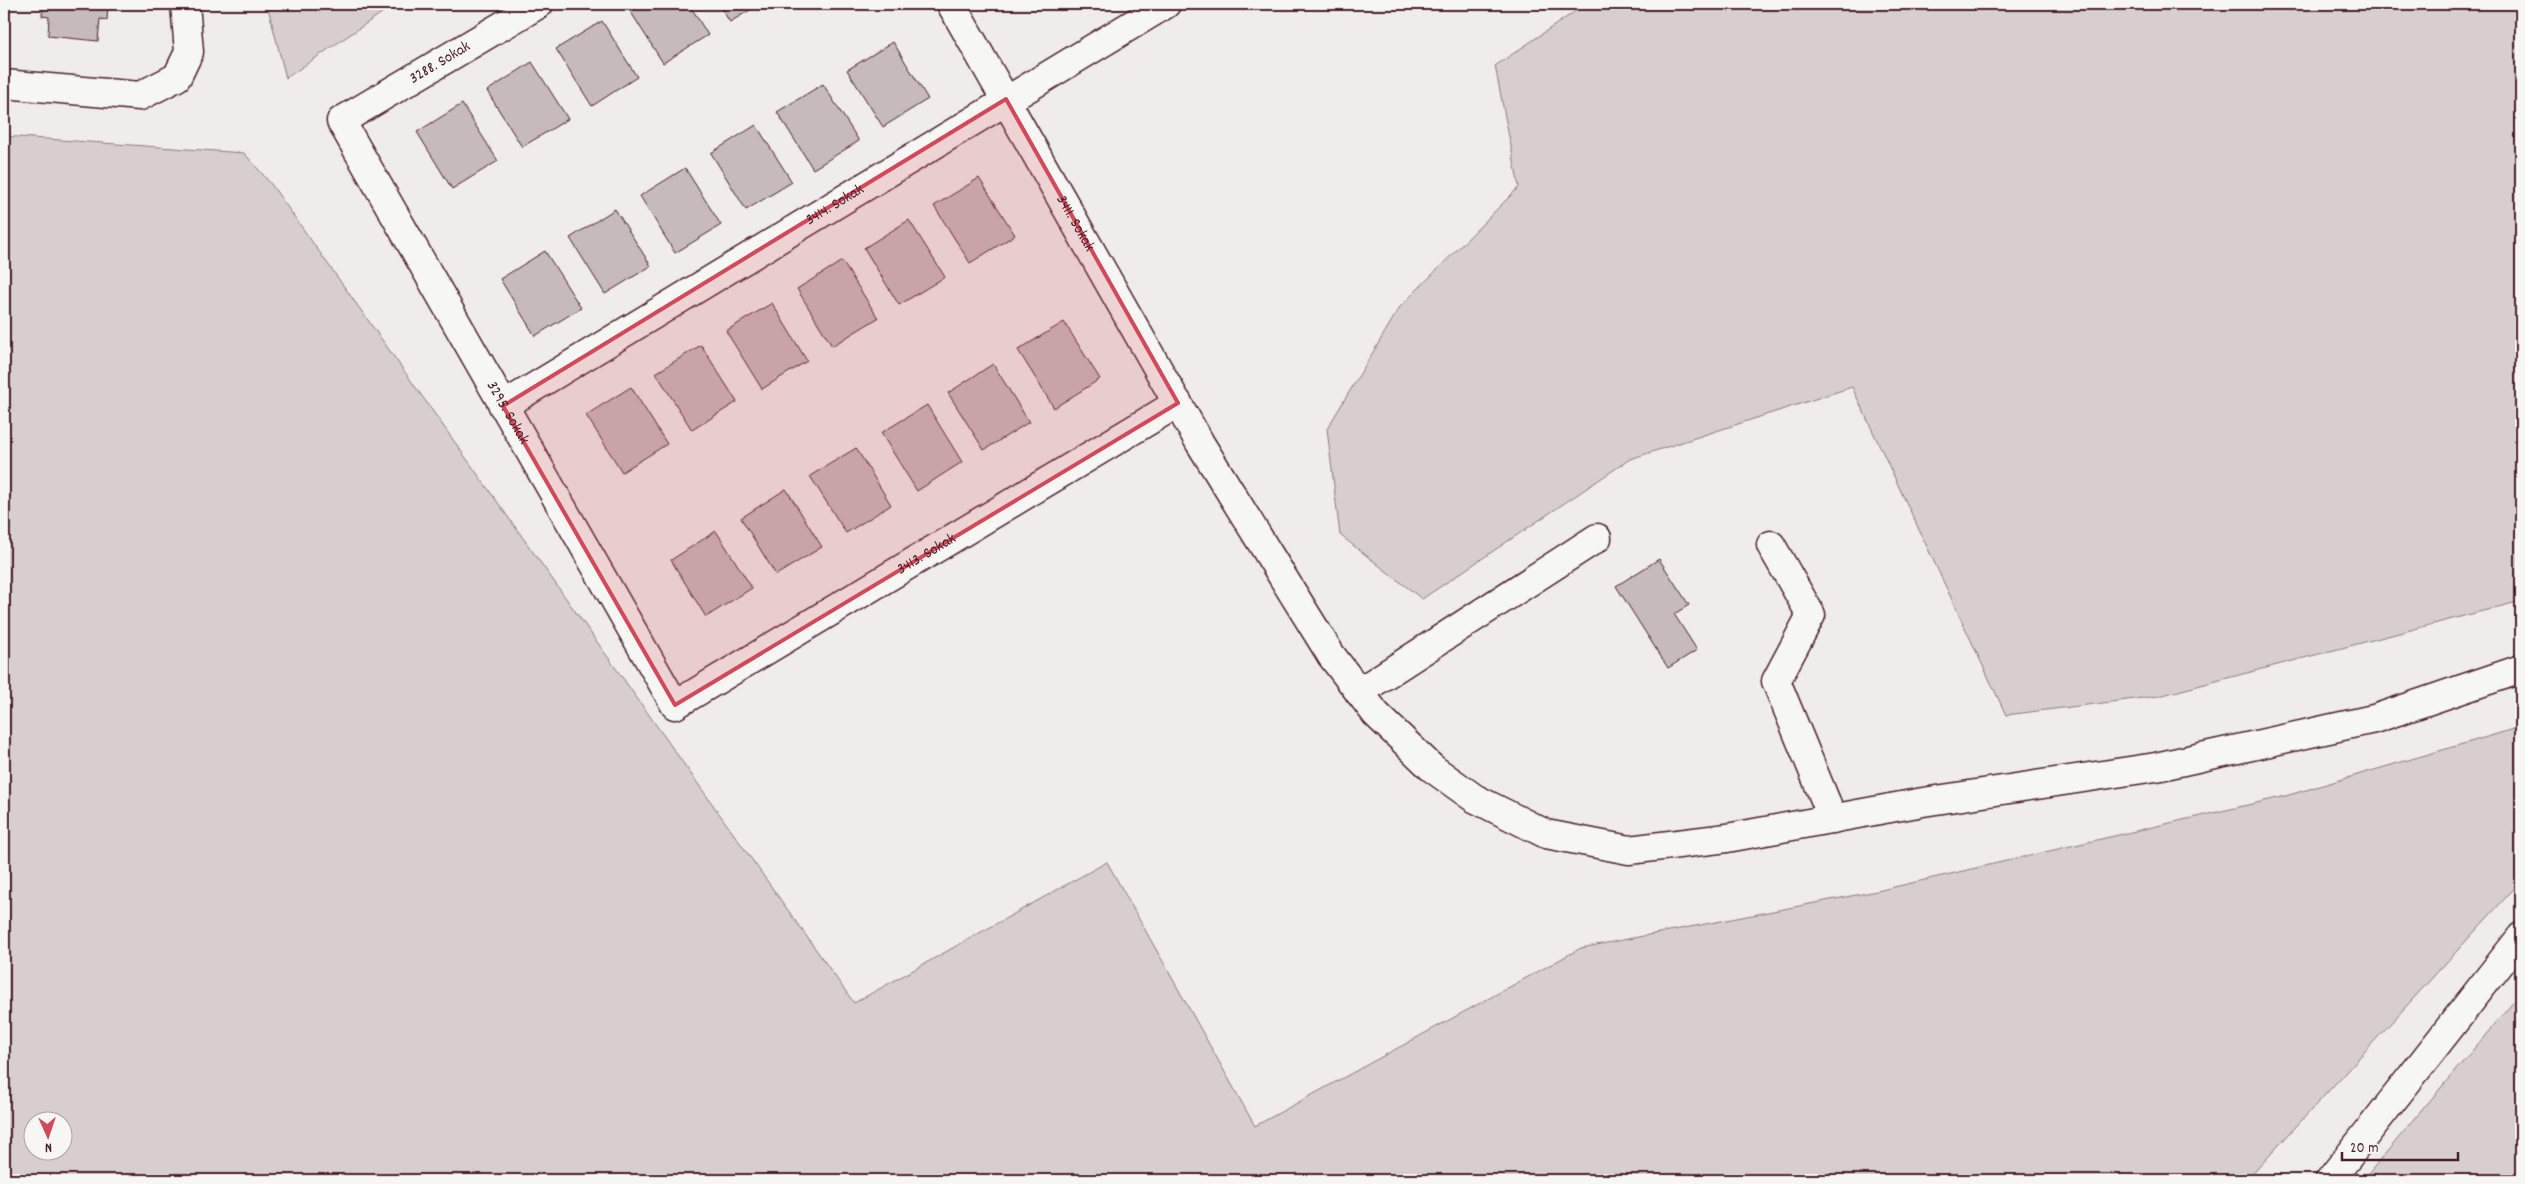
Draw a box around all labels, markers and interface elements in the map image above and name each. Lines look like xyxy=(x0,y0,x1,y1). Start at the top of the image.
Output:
street label: 3288. Sokak xyxy=(405,36,475,90)
street label: 3414. Sokak xyxy=(801,178,869,232)
street label: 3411. Sokak xyxy=(1050,191,1101,256)
street label: 3295. Sokak xyxy=(480,377,535,449)
street label: 3413. Sokak xyxy=(892,527,960,581)
north arrow xyxy=(22,1112,72,1162)
scale bar xyxy=(2342,1129,2459,1161)
text: N xyxy=(45,1137,53,1157)
text: 20 m xyxy=(2350,1138,2378,1160)

